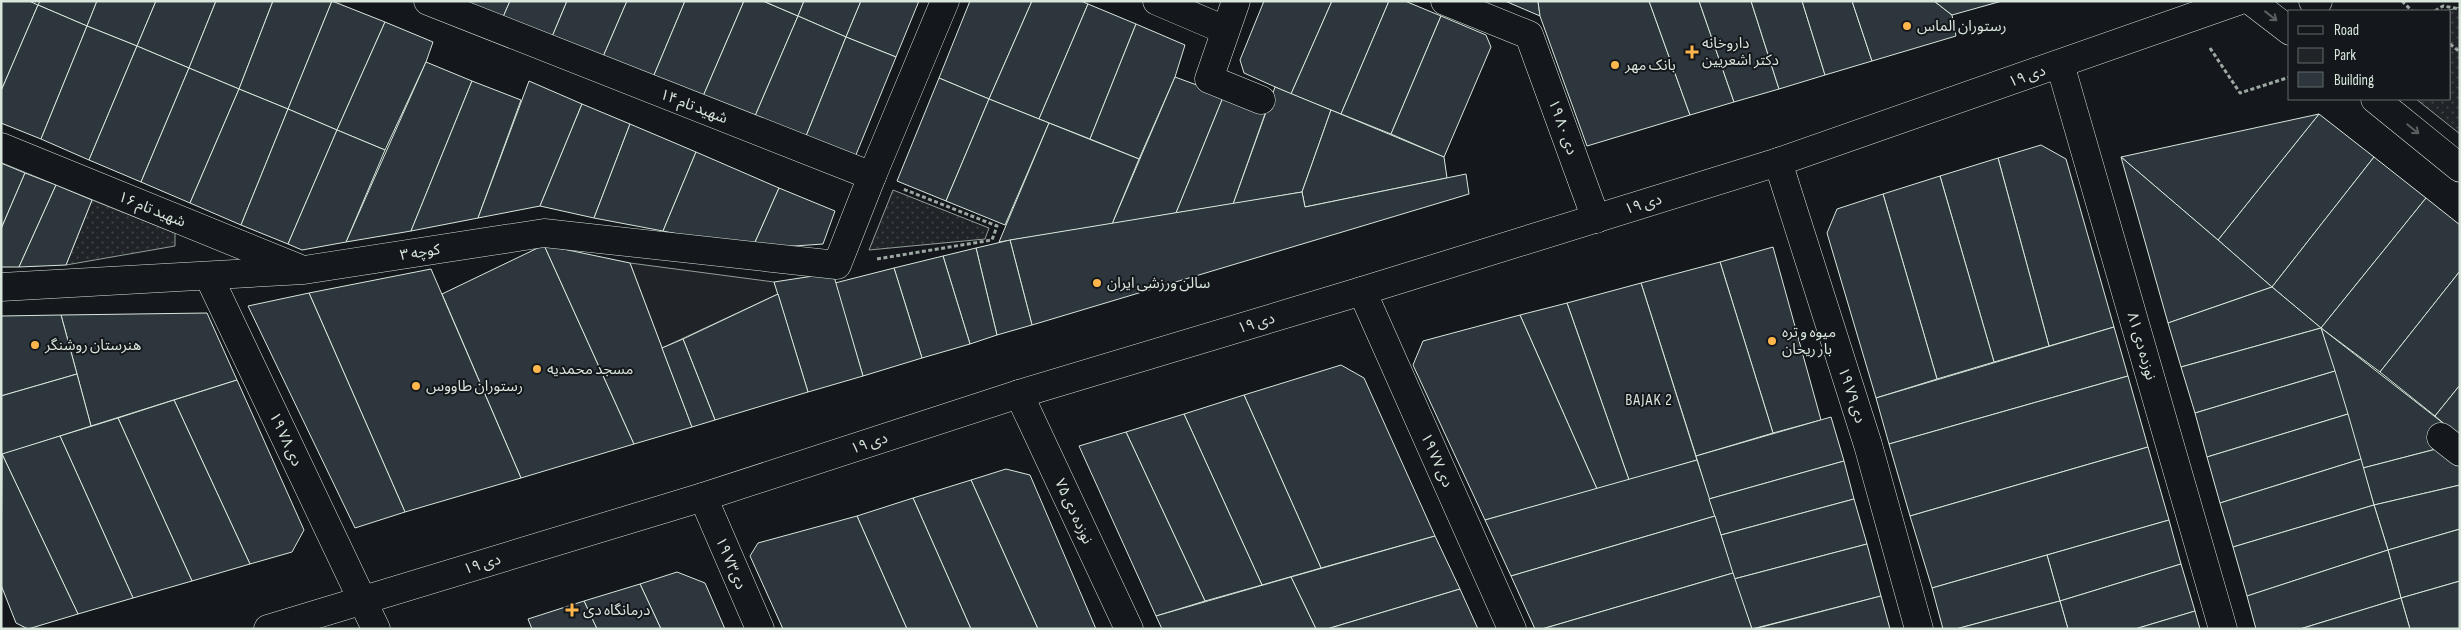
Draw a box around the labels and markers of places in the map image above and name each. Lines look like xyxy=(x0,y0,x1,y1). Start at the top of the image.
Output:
place label: رستوران الماس xyxy=(1917,17,2007,36)
marker: رستوران الماس xyxy=(1901,20,1913,32)
place label: داروخانه دکتر اشعریین xyxy=(1702,34,1779,70)
marker: داروخانه دکتر اشعریین xyxy=(1686,46,1698,58)
place label: بانک مهر xyxy=(1624,56,1676,75)
marker: بانک مهر xyxy=(1609,59,1621,71)
place label: سالن ورزشی ایران xyxy=(1107,274,1211,293)
marker: سالن ورزشی ایران xyxy=(1091,277,1103,289)
place label: میوه و تره بار ریحان xyxy=(1782,323,1836,359)
marker: میوه و تره بار ریحان xyxy=(1766,335,1778,347)
place label: هنرستان روشنگر xyxy=(44,336,141,355)
marker: هنرستان روشنگر xyxy=(29,339,41,351)
place label: مسجد محمدیه xyxy=(547,360,633,379)
marker: مسجد محمدیه xyxy=(531,363,543,375)
place label: رستوران طاووس xyxy=(426,377,523,396)
marker: رستوران طاووس xyxy=(410,380,422,392)
place label: درمانگاه دی xyxy=(583,601,650,620)
marker: درمانگاه دی xyxy=(565,603,579,617)

